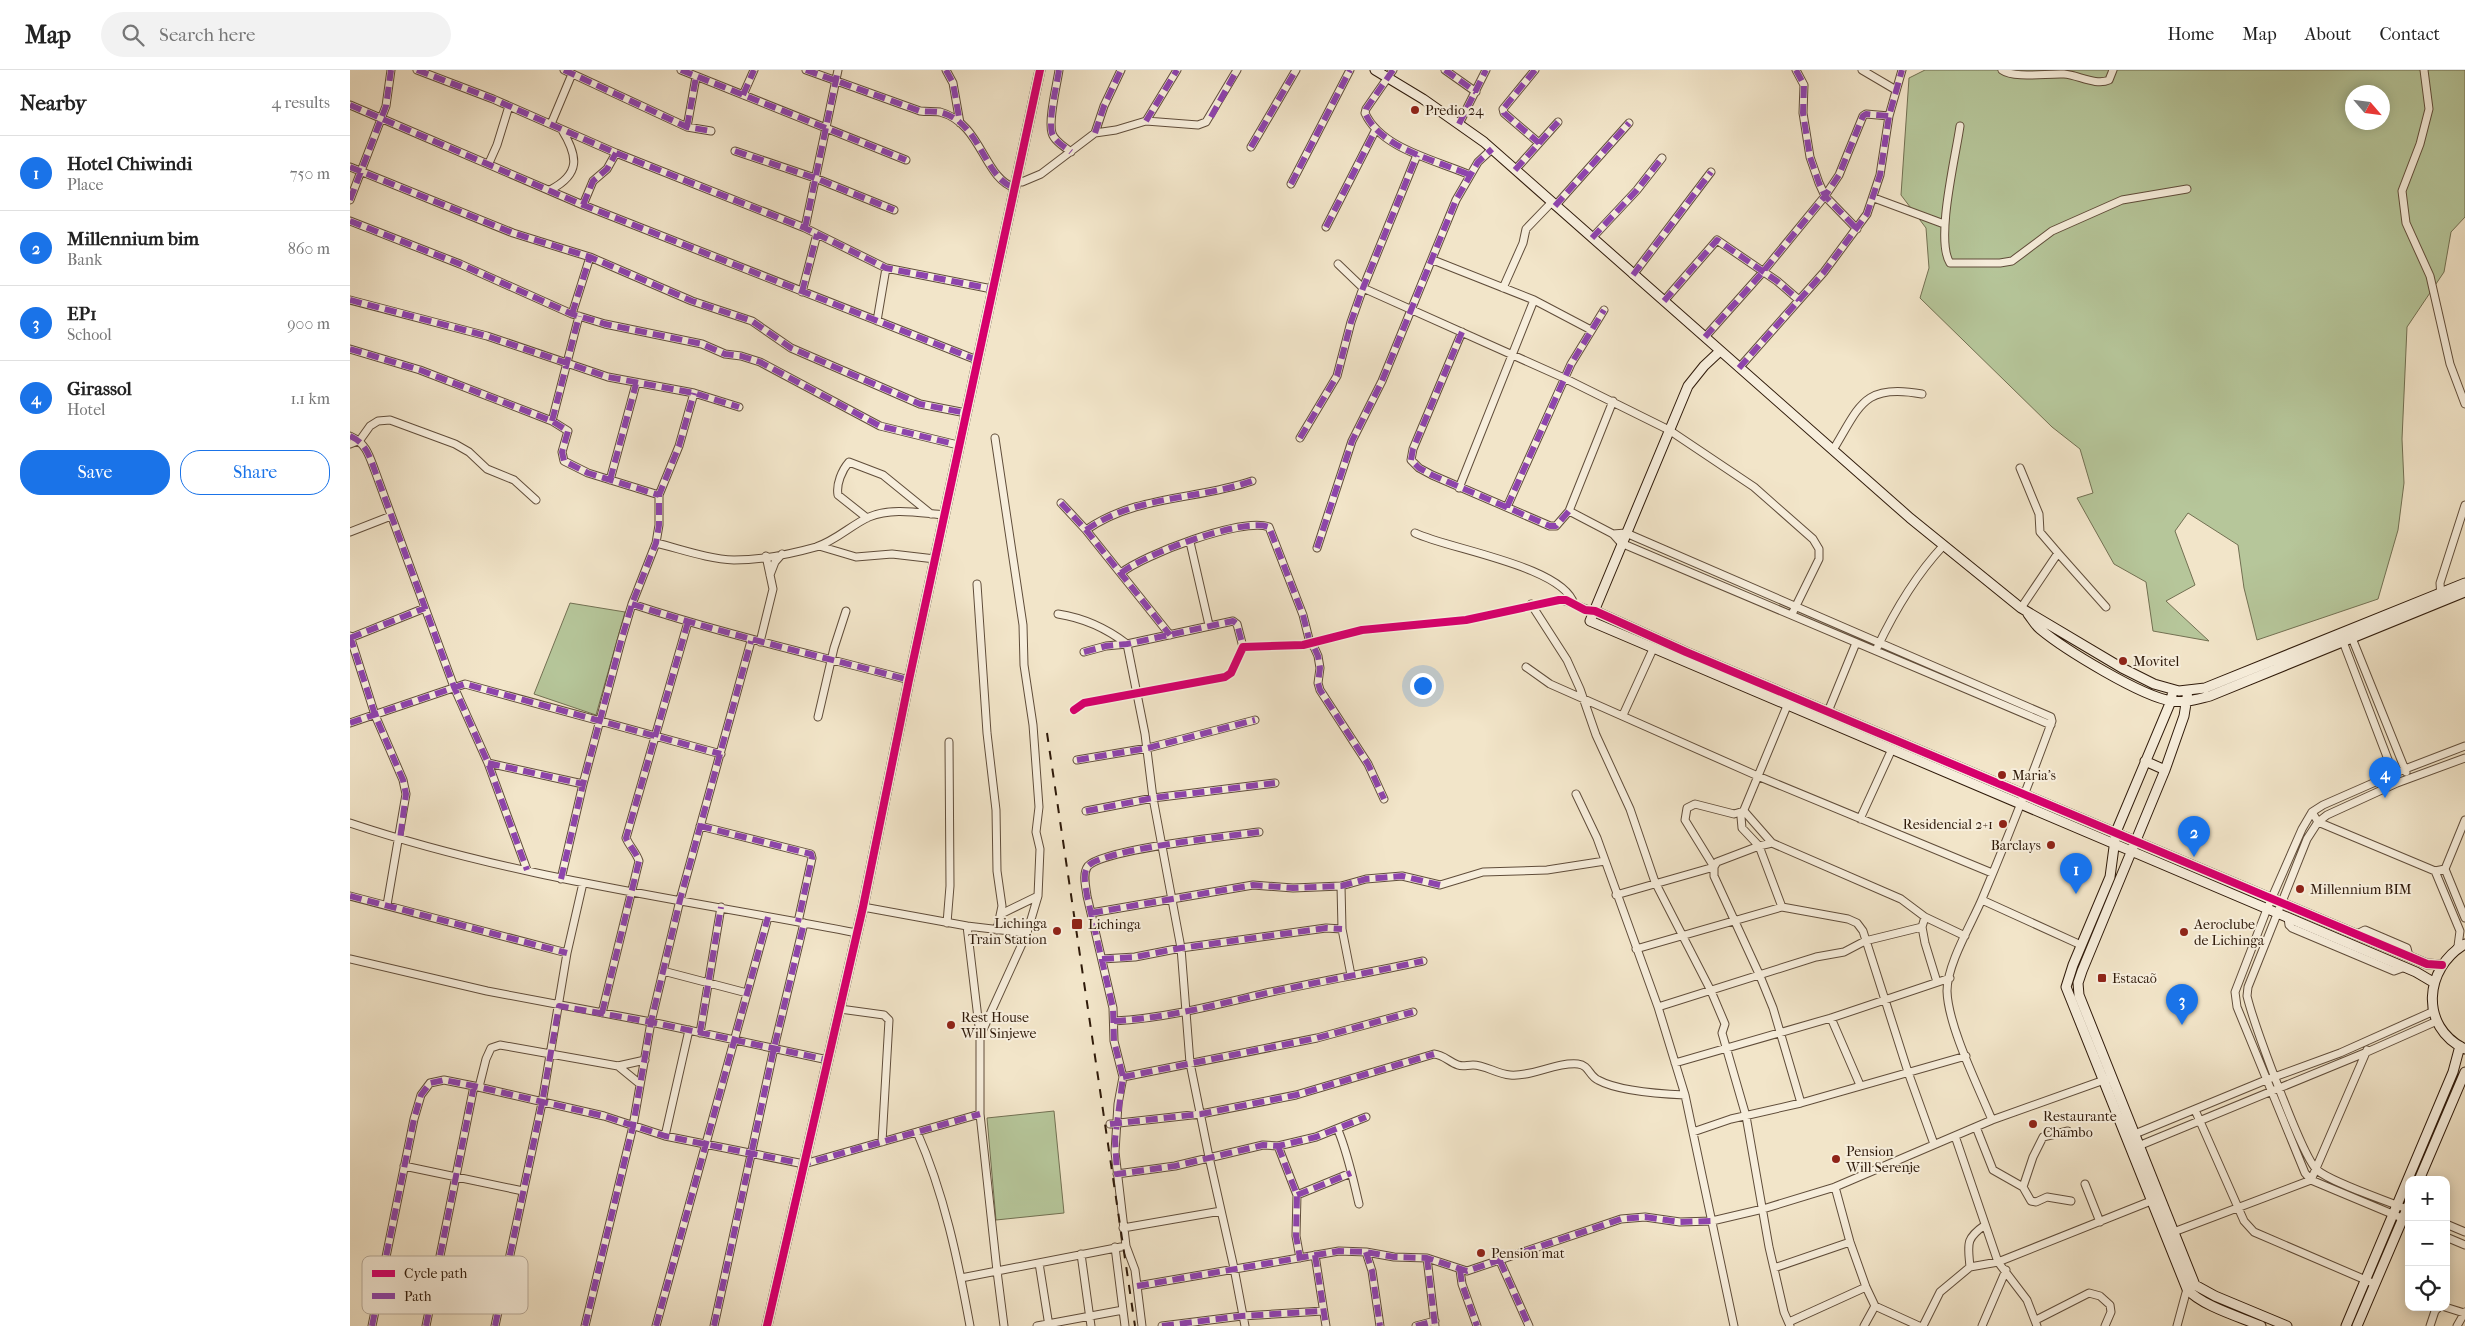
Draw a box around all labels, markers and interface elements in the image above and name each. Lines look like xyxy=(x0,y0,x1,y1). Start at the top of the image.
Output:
search box xyxy=(101,12,451,57)
text: Map xyxy=(25,21,71,49)
icon: search xyxy=(119,21,147,49)
text: Search here xyxy=(159,24,255,46)
text: Home xyxy=(2167,24,2214,45)
text: Map xyxy=(2242,24,2277,45)
text: About xyxy=(2305,24,2351,45)
text: Contact xyxy=(2379,24,2440,45)
north arrow xyxy=(2345,85,2390,130)
text: Nearby xyxy=(20,91,86,115)
text: 4 results xyxy=(272,93,330,112)
place label: Predio 24 xyxy=(1425,102,1484,119)
marker: Predio 24 xyxy=(1409,104,1421,116)
text: Hotel Chiwindi xyxy=(67,153,192,175)
text: 1 xyxy=(33,164,39,183)
text: 750 m xyxy=(290,164,330,183)
text: Place xyxy=(67,175,103,194)
text: Millennium bim xyxy=(67,228,199,250)
text: 2 xyxy=(32,239,40,258)
text: 860 m xyxy=(288,239,330,258)
text: Bank xyxy=(67,250,102,269)
text: EP1 xyxy=(67,303,97,325)
text: 3 xyxy=(33,314,39,333)
text: 900 m xyxy=(287,314,330,333)
text: School xyxy=(67,325,112,344)
text: Girassol xyxy=(67,378,132,400)
text: 4 xyxy=(31,389,41,408)
text: 1.1 km xyxy=(291,389,330,408)
text: Hotel xyxy=(67,400,105,419)
button: Save xyxy=(20,450,170,495)
button: Share xyxy=(180,450,330,495)
place label: Movitel xyxy=(2133,653,2179,670)
marker: Movitel xyxy=(2117,655,2129,667)
your location xyxy=(1410,673,1436,699)
pin: 4 xyxy=(2369,757,2401,798)
place label: Maria's xyxy=(2012,767,2056,784)
marker: Maria's xyxy=(1996,769,2008,781)
place label: Residencial 2+1 xyxy=(1903,816,1993,833)
pin: 2 xyxy=(2178,816,2210,857)
marker: Residencial 2+1 xyxy=(1997,818,2009,830)
place label: Barclays xyxy=(1991,837,2041,854)
marker: Barclays xyxy=(2045,839,2057,851)
pin: 1 xyxy=(2060,853,2092,894)
place label: Millennium BIM xyxy=(2310,881,2412,898)
marker: Millennium BIM xyxy=(2294,883,2306,895)
place label: Lichinga Train Station xyxy=(968,915,1048,948)
place label: Lichinga xyxy=(1088,916,1141,933)
place label: Aeroclube de Lichinga xyxy=(2193,916,2265,949)
marker: Lichinga xyxy=(1070,917,1084,931)
marker: Lichinga Train Station xyxy=(1051,925,1063,937)
marker: Aeroclube de Lichinga xyxy=(2178,926,2190,938)
place label: Estacaõ xyxy=(2112,970,2157,987)
marker: Estacaõ xyxy=(2096,972,2108,984)
pin: 3 xyxy=(2166,984,2198,1025)
place label: Rest House Will Sinjewe xyxy=(960,1009,1036,1042)
marker: Rest House Will Sinjewe xyxy=(945,1019,957,1031)
place label: Restaurante Chambo xyxy=(2043,1108,2117,1141)
marker: Restaurante Chambo xyxy=(2027,1118,2039,1130)
place label: Pension Will Serenje xyxy=(1845,1143,1920,1176)
marker: Pension Will Serenje xyxy=(1830,1153,1842,1165)
map controls xyxy=(2405,1176,2450,1311)
button: + xyxy=(2405,1176,2450,1221)
button: − xyxy=(2405,1221,2450,1266)
place label: Pension mat xyxy=(1491,1245,1565,1262)
marker: Pension mat xyxy=(1475,1247,1487,1259)
legend xyxy=(362,1256,528,1314)
text: Cycle path xyxy=(404,1265,468,1282)
button: locate xyxy=(2405,1266,2450,1311)
text: Path xyxy=(404,1288,432,1305)

